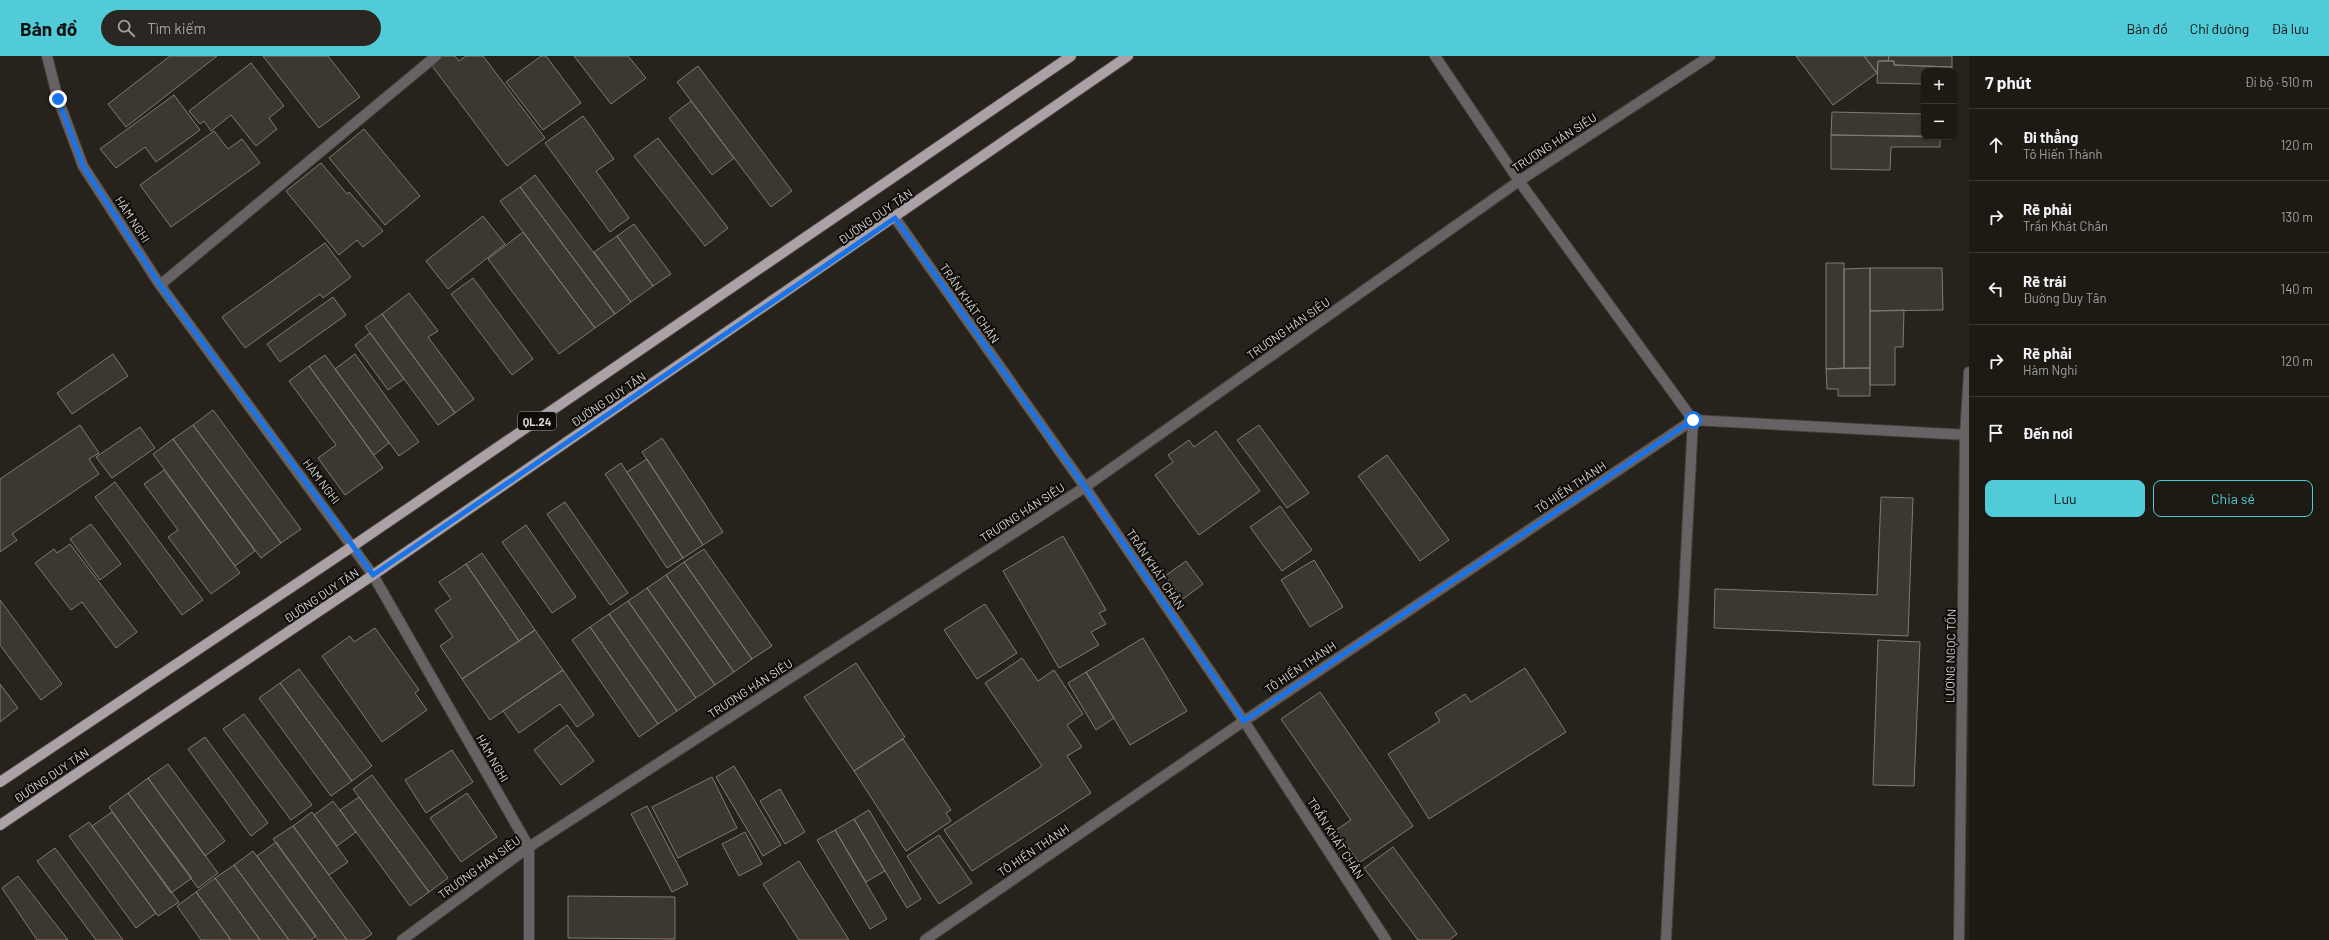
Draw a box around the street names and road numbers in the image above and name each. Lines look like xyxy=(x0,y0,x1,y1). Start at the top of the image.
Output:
street label: TRƯƠNG HÁN SIÊU xyxy=(1509,109,1599,175)
street label: ĐƯỜNG DUY TÂN xyxy=(835,185,915,247)
street label: HÀM NGHI xyxy=(113,193,153,245)
street label: TRẦN KHÁT CHÂN xyxy=(937,260,1003,346)
street label: TRƯƠNG HÁN SIÊU xyxy=(1244,294,1332,362)
street label: ĐƯỜNG DUY TÂN xyxy=(568,369,648,429)
road number: QL.24 xyxy=(518,412,556,430)
street label: HÀM NGHI xyxy=(301,456,343,506)
street label: TÔ HIẾN THÀNH xyxy=(1532,458,1608,516)
street label: TRƯƠNG HÁN SIÊU xyxy=(977,479,1067,545)
street label: TRẦN KHÁT CHÂN xyxy=(1124,526,1188,612)
street label: ĐƯỜNG DUY TÂN xyxy=(281,565,361,625)
street label: LƯƠNG NGỌC TỐN xyxy=(1942,609,1958,703)
street label: TÔ HIẾN THÀNH xyxy=(1262,638,1338,696)
street label: TRƯƠNG HÁN SIÊU xyxy=(705,655,795,721)
street label: HÀM NGHI xyxy=(474,732,512,784)
street label: ĐƯỜNG DUY TÂN xyxy=(11,745,91,805)
street label: TRẦN KHÁT CHÂN xyxy=(1305,795,1367,881)
street label: TÔ HIẾN THÀNH xyxy=(995,821,1071,879)
street label: TRƯƠNG HÁN SIÊU xyxy=(435,833,523,901)

